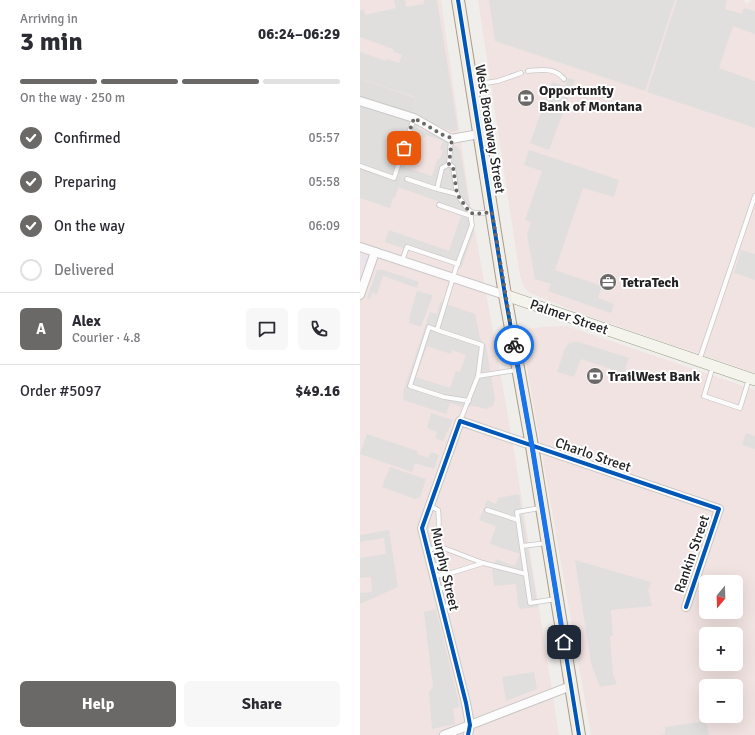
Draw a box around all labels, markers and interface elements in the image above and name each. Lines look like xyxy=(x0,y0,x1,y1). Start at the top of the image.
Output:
text: Arriving in xyxy=(20,11,78,27)
text: 06:24–06:29 xyxy=(258,25,340,43)
text: 3 min xyxy=(20,26,83,58)
street label: West Broadway Street xyxy=(471,63,509,195)
place label: Opportunity Bank of Montana xyxy=(539,82,642,115)
bank icon: Opportunity Bank of Montana xyxy=(516,88,536,108)
text: On the way · 250 m xyxy=(20,90,125,106)
icon: check xyxy=(20,127,42,149)
text: Confirmed xyxy=(54,129,121,147)
text: 05:57 xyxy=(308,130,340,146)
pin xyxy=(387,131,421,165)
icon: bag xyxy=(393,137,415,159)
icon: check xyxy=(20,171,42,193)
text: Preparing xyxy=(54,173,117,191)
text: 05:58 xyxy=(308,174,340,190)
icon: check xyxy=(20,215,42,237)
text: On the way xyxy=(54,217,125,235)
text: 06:09 xyxy=(308,218,340,234)
text: Delivered xyxy=(54,261,114,279)
office icon: TetraTech xyxy=(598,272,618,292)
place label: TetraTech xyxy=(621,274,679,291)
street label: Palmer Street xyxy=(528,296,610,338)
button: chat xyxy=(246,308,288,350)
button: phone xyxy=(298,308,340,350)
text: Alex xyxy=(72,312,101,330)
text: A xyxy=(36,320,46,338)
courier xyxy=(494,325,534,365)
text: Courier · 4.8 xyxy=(72,330,141,346)
icon: bike xyxy=(503,334,525,356)
bank icon: TrailWest Bank xyxy=(585,366,605,386)
place label: TrailWest Bank xyxy=(608,368,701,385)
text: Order #5097 xyxy=(20,382,102,400)
text: $49.16 xyxy=(295,382,340,400)
street label: Charlo Street xyxy=(553,434,633,476)
street label: Rankin Street xyxy=(671,513,713,595)
street label: Murphy Street xyxy=(427,526,463,612)
north arrow xyxy=(699,575,743,619)
map controls xyxy=(699,575,743,723)
pin xyxy=(547,625,581,659)
button: + xyxy=(699,627,743,671)
icon: home xyxy=(553,631,575,653)
button: − xyxy=(699,679,743,723)
button: Help xyxy=(20,681,176,727)
button: Share xyxy=(184,681,340,727)

